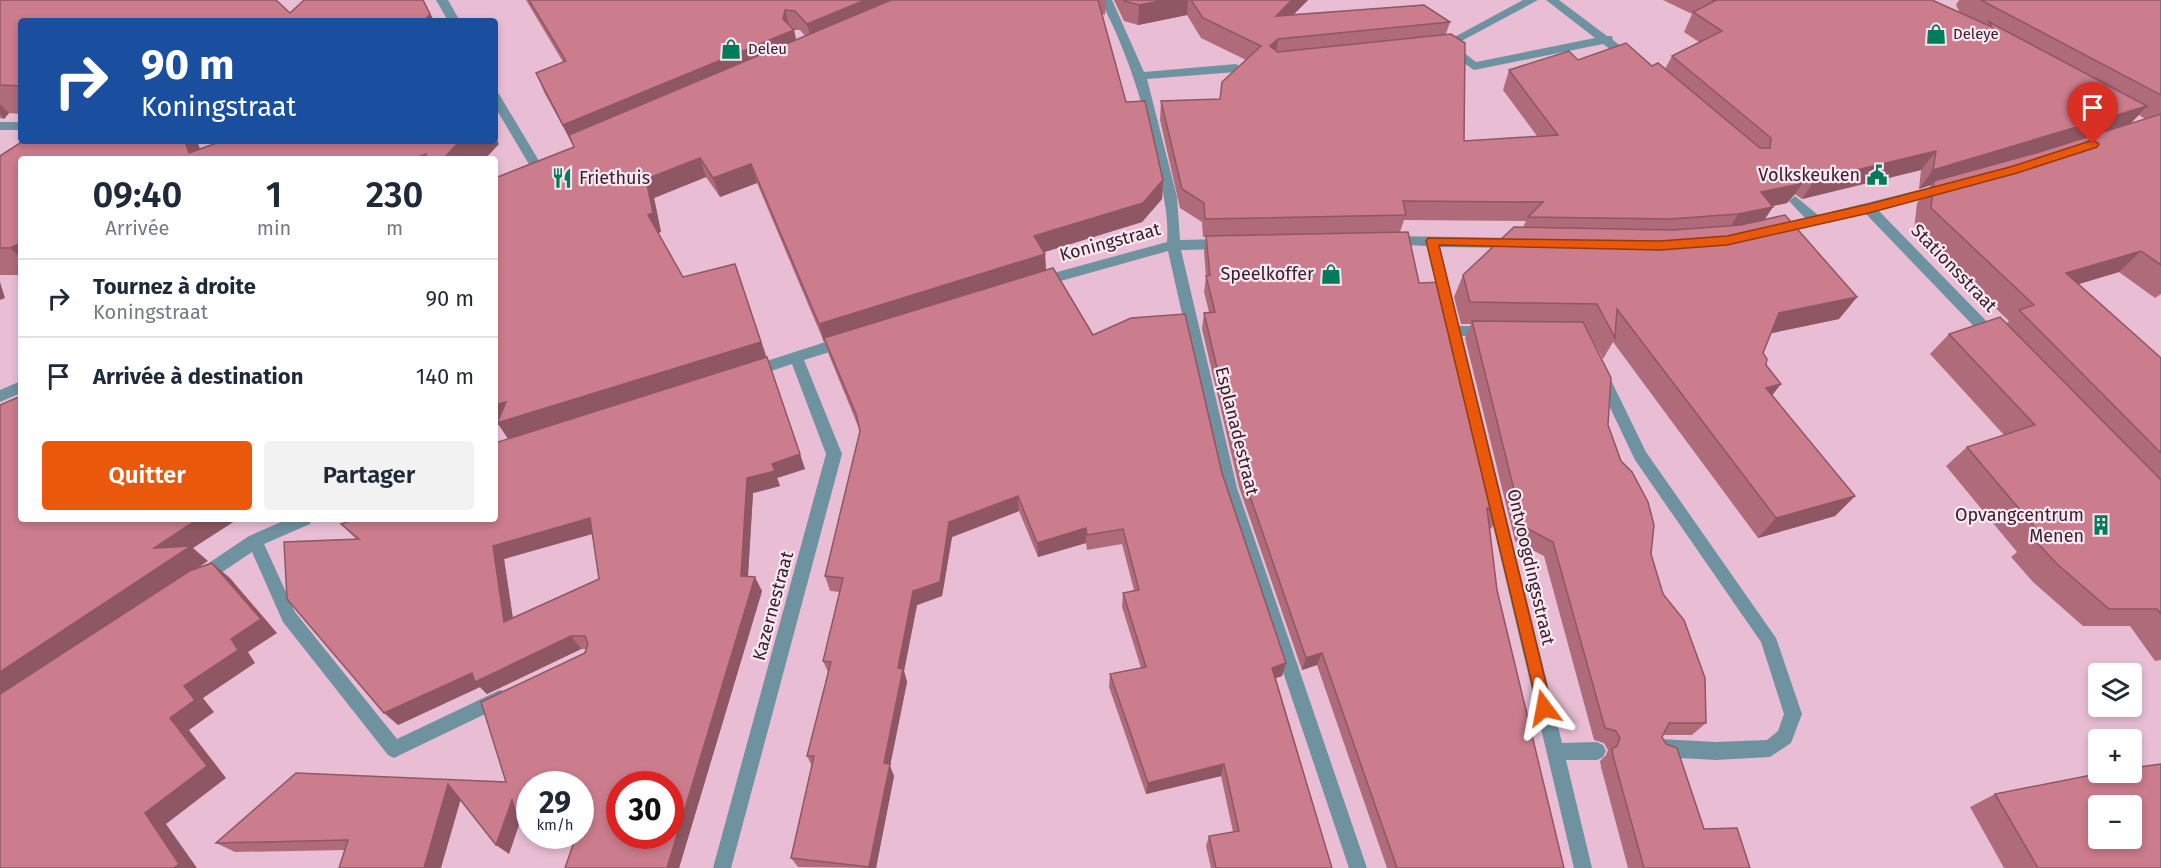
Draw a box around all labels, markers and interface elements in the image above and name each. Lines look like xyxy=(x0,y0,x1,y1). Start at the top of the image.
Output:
shop icon: Deleye xyxy=(1924,22,1948,46)
place label: Deleye xyxy=(1953,25,1999,43)
shop icon: Deleu xyxy=(719,37,743,61)
text: 90 m xyxy=(141,40,235,90)
place label: Deleu xyxy=(748,40,787,58)
icon: right xyxy=(42,42,120,120)
pin xyxy=(2067,82,2118,144)
text: Koningstraat xyxy=(141,91,296,123)
icon: arrive xyxy=(2076,91,2109,124)
public building icon: Volkskeuken xyxy=(1865,163,1889,187)
place label: Volkskeuken xyxy=(1758,164,1860,186)
restaurant icon: Friethuis xyxy=(550,166,574,190)
place label: Friethuis xyxy=(579,167,650,189)
text: 09:40 xyxy=(93,173,182,217)
text: 1 xyxy=(266,173,282,217)
text: 230 xyxy=(366,173,423,217)
text: Arrivée xyxy=(105,216,169,240)
text: min xyxy=(257,216,291,240)
text: m xyxy=(386,216,403,240)
street label: Koningstraat xyxy=(1057,218,1163,266)
street label: Stationsstraat xyxy=(1906,219,2002,317)
shop icon: Speelkoffer xyxy=(1319,262,1343,286)
place label: Speelkoffer xyxy=(1220,263,1314,285)
text: Tournez à droite xyxy=(93,273,256,300)
icon: right xyxy=(42,282,75,315)
text: 90 m xyxy=(425,285,474,312)
text: Koningstraat xyxy=(93,300,208,324)
icon: arrive xyxy=(42,360,75,393)
text: Arrivée à destination xyxy=(93,363,303,390)
text: 140 m xyxy=(416,363,474,390)
street label: Esplanadestraat xyxy=(1210,364,1264,498)
button: Quitter xyxy=(42,441,252,510)
button: Partager xyxy=(264,441,474,510)
street label: Ontvoogdingsstraat xyxy=(1502,487,1560,648)
place label: Opvangcentrum Menen xyxy=(1955,504,2084,547)
building icon: Opvangcentrum Menen xyxy=(2089,513,2113,537)
street label: Kazernestraat xyxy=(748,548,798,663)
map controls xyxy=(2088,663,2142,849)
button: layers xyxy=(2088,663,2142,717)
position arrow xyxy=(1512,676,1576,740)
button: + xyxy=(2088,729,2142,783)
speed limit sign: 30 xyxy=(606,771,684,849)
text: 29 xyxy=(539,785,571,821)
button: − xyxy=(2088,795,2142,849)
text: km/h xyxy=(536,816,574,834)

